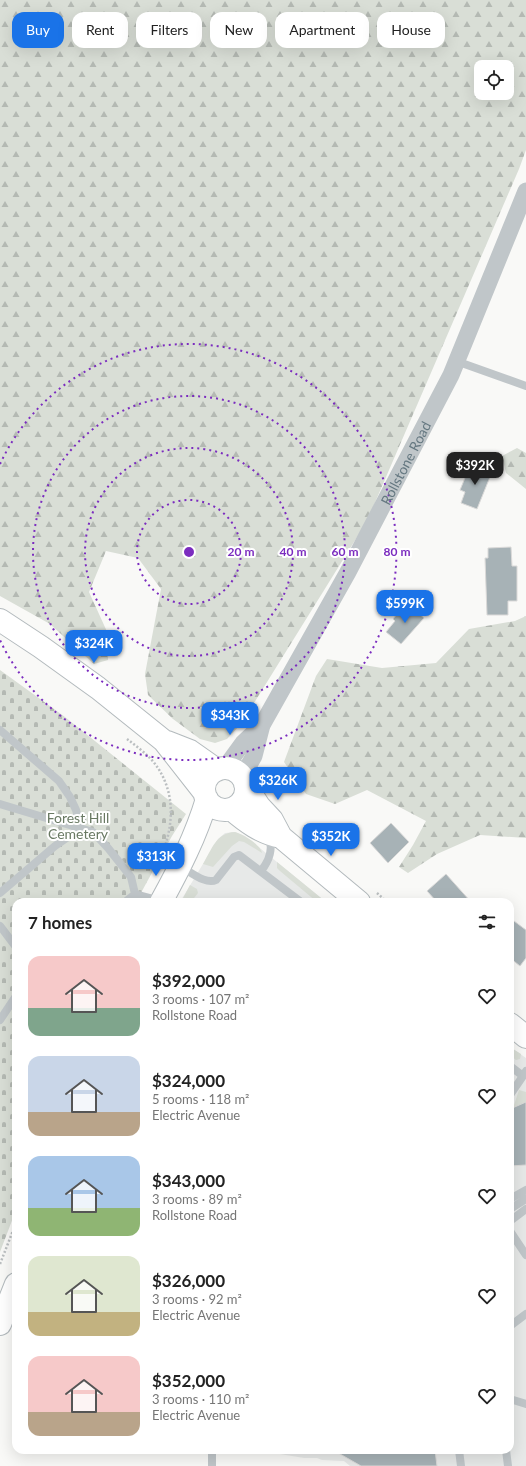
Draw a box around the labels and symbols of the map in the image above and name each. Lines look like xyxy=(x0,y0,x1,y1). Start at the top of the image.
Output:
street label: Rollstone Road xyxy=(376,418,434,507)
pin: $392K xyxy=(447,452,503,486)
text: 20 m xyxy=(228,544,254,559)
text: 40 m xyxy=(280,544,306,559)
text: 60 m xyxy=(332,544,358,559)
text: 80 m xyxy=(384,544,410,559)
centre of rings xyxy=(182,545,196,559)
pin: $599K xyxy=(377,590,433,624)
pin: $324K xyxy=(66,630,122,664)
pin: $343K xyxy=(202,702,258,736)
pin: $326K xyxy=(250,767,306,801)
park label: Forest Hill Cemetery xyxy=(47,809,109,842)
pin: $352K xyxy=(303,823,359,857)
pin: $313K xyxy=(128,843,184,877)

